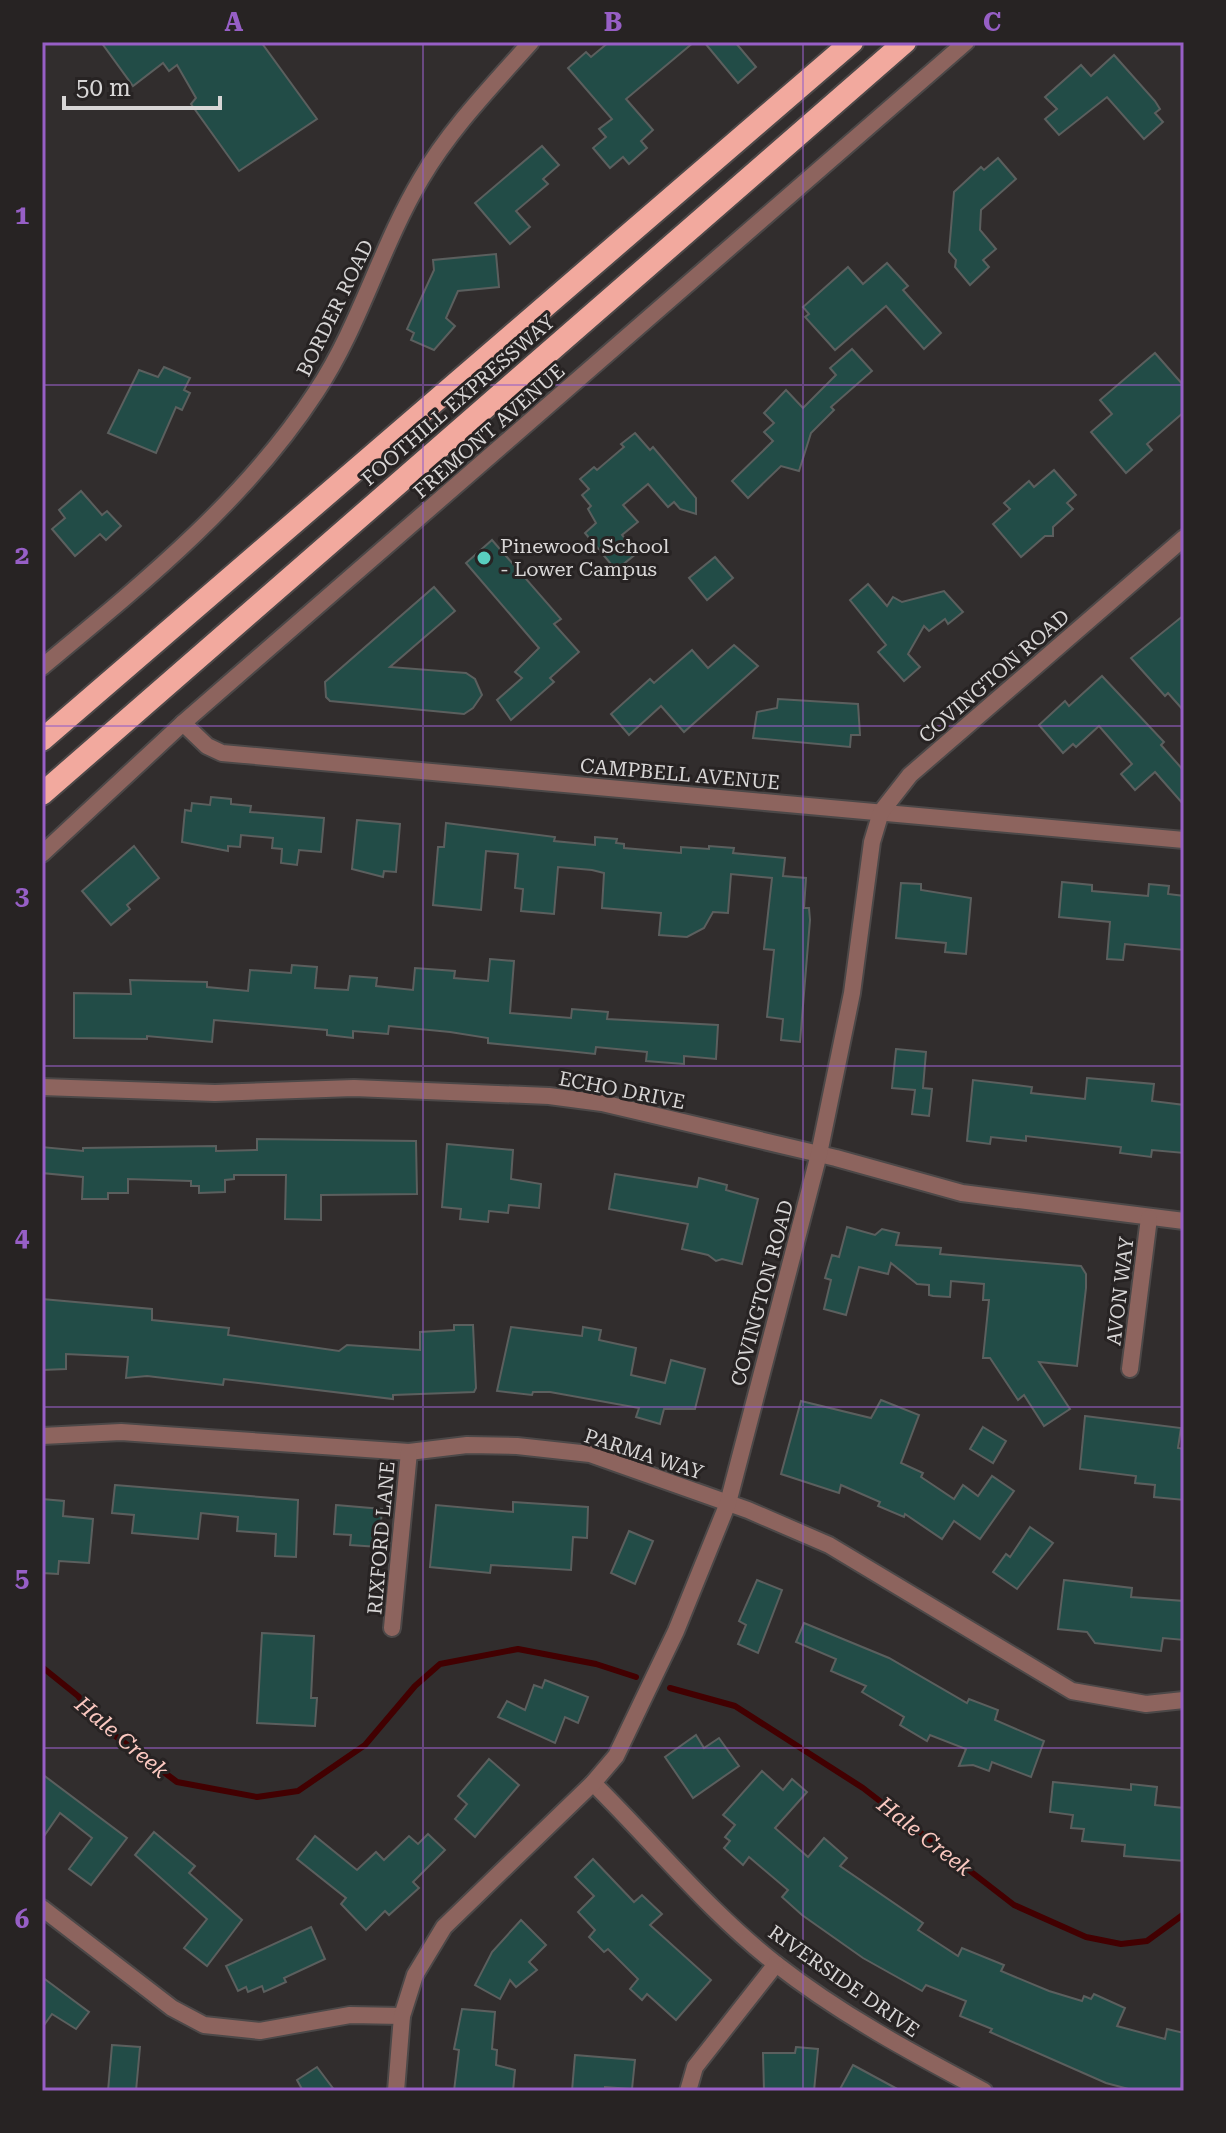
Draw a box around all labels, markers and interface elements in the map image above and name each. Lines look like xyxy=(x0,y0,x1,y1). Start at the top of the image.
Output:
text: A xyxy=(225,7,244,37)
text: B xyxy=(604,7,622,37)
text: C xyxy=(983,7,1001,37)
scale bar xyxy=(64,60,220,110)
text: 50 m xyxy=(76,74,131,102)
text: 1 xyxy=(15,200,29,230)
street label: BORDER ROAD xyxy=(292,236,378,380)
street label: FOOTHILL EXPRESSWAY xyxy=(356,309,560,490)
street label: FREMONT AVENUE xyxy=(408,359,570,503)
place label: Pinewood School - Lower Campus xyxy=(500,534,669,581)
text: 2 xyxy=(15,540,29,570)
marker: Pinewood School - Lower Campus xyxy=(475,549,493,567)
street label: COVINGTON ROAD xyxy=(914,604,1074,748)
street label: CAMPBELL AVENUE xyxy=(579,753,781,795)
text: 3 xyxy=(15,881,29,911)
street label: ECHO DRIVE xyxy=(557,1066,687,1114)
street label: COVINGTON ROAD xyxy=(726,1197,798,1389)
text: 4 xyxy=(15,1222,30,1252)
street label: AVON WAY xyxy=(1101,1235,1139,1347)
street label: PARMA WAY xyxy=(581,1423,707,1485)
street label: RIXFORD LANE xyxy=(362,1460,400,1616)
text: 5 xyxy=(15,1563,29,1593)
water label: Hale Creek xyxy=(70,1691,173,1783)
water label: Hale Creek xyxy=(872,1791,977,1881)
text: 6 xyxy=(15,1904,29,1934)
street label: RIVERSIDE DRIVE xyxy=(764,1920,924,2042)

